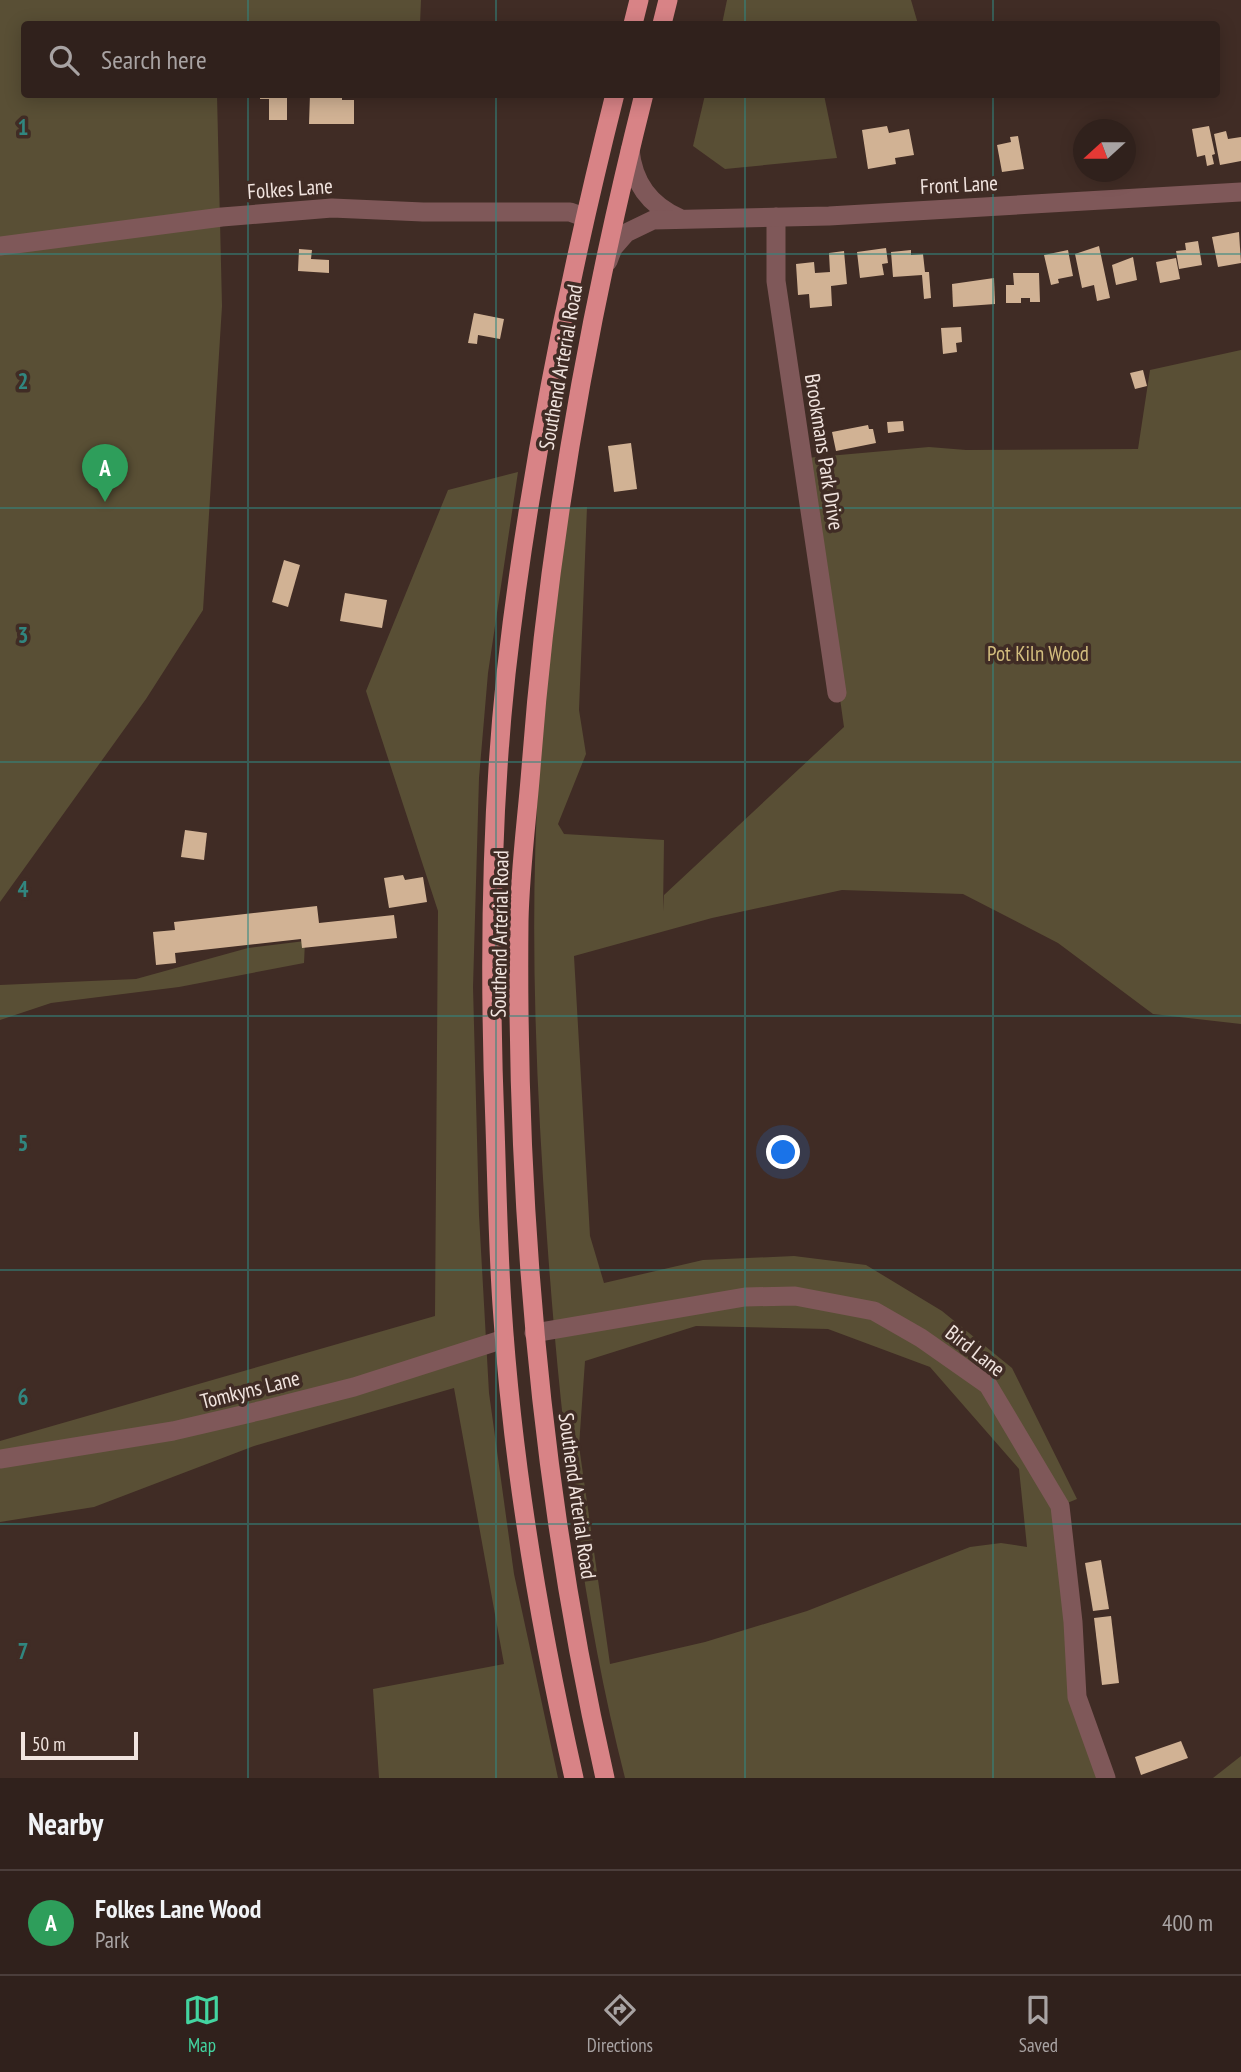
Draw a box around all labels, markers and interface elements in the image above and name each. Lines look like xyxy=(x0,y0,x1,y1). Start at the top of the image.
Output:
search box xyxy=(21,21,1220,98)
icon: search xyxy=(45,41,83,79)
text: Search here xyxy=(101,43,207,76)
text: 1 xyxy=(18,112,29,141)
north arrow xyxy=(1073,119,1136,182)
street label: Front Lane xyxy=(919,169,998,200)
street label: Folkes Lane xyxy=(246,172,334,205)
street label: Southend Arterial Road xyxy=(533,282,588,452)
text: 2 xyxy=(18,366,29,395)
street label: Brookmans Park Drive xyxy=(799,372,850,532)
pin: A xyxy=(82,444,128,502)
text: 3 xyxy=(18,620,29,649)
park label: Pot Kiln Wood xyxy=(987,640,1089,667)
street label: Southend Arterial Road xyxy=(485,850,514,1018)
text: 4 xyxy=(18,874,29,903)
text: 5 xyxy=(18,1128,29,1157)
your location xyxy=(766,1135,800,1169)
street label: Bird Lane xyxy=(940,1319,1011,1382)
street label: Tomkyns Lane xyxy=(197,1364,302,1415)
text: 6 xyxy=(18,1382,29,1411)
street label: Southend Arterial Road xyxy=(552,1411,603,1581)
text: 7 xyxy=(18,1636,29,1665)
scale bar xyxy=(21,1729,138,1761)
text: 50 m xyxy=(32,1732,66,1756)
text: Nearby xyxy=(28,1804,103,1843)
text: Folkes Lane Wood xyxy=(95,1892,261,1925)
text: A xyxy=(45,1908,57,1937)
text: 400 m xyxy=(1162,1908,1213,1937)
text: Park xyxy=(95,1925,129,1954)
tab: Map xyxy=(183,1991,221,2057)
tab: Directions xyxy=(587,1991,653,2057)
tab: Saved xyxy=(1019,1991,1058,2057)

